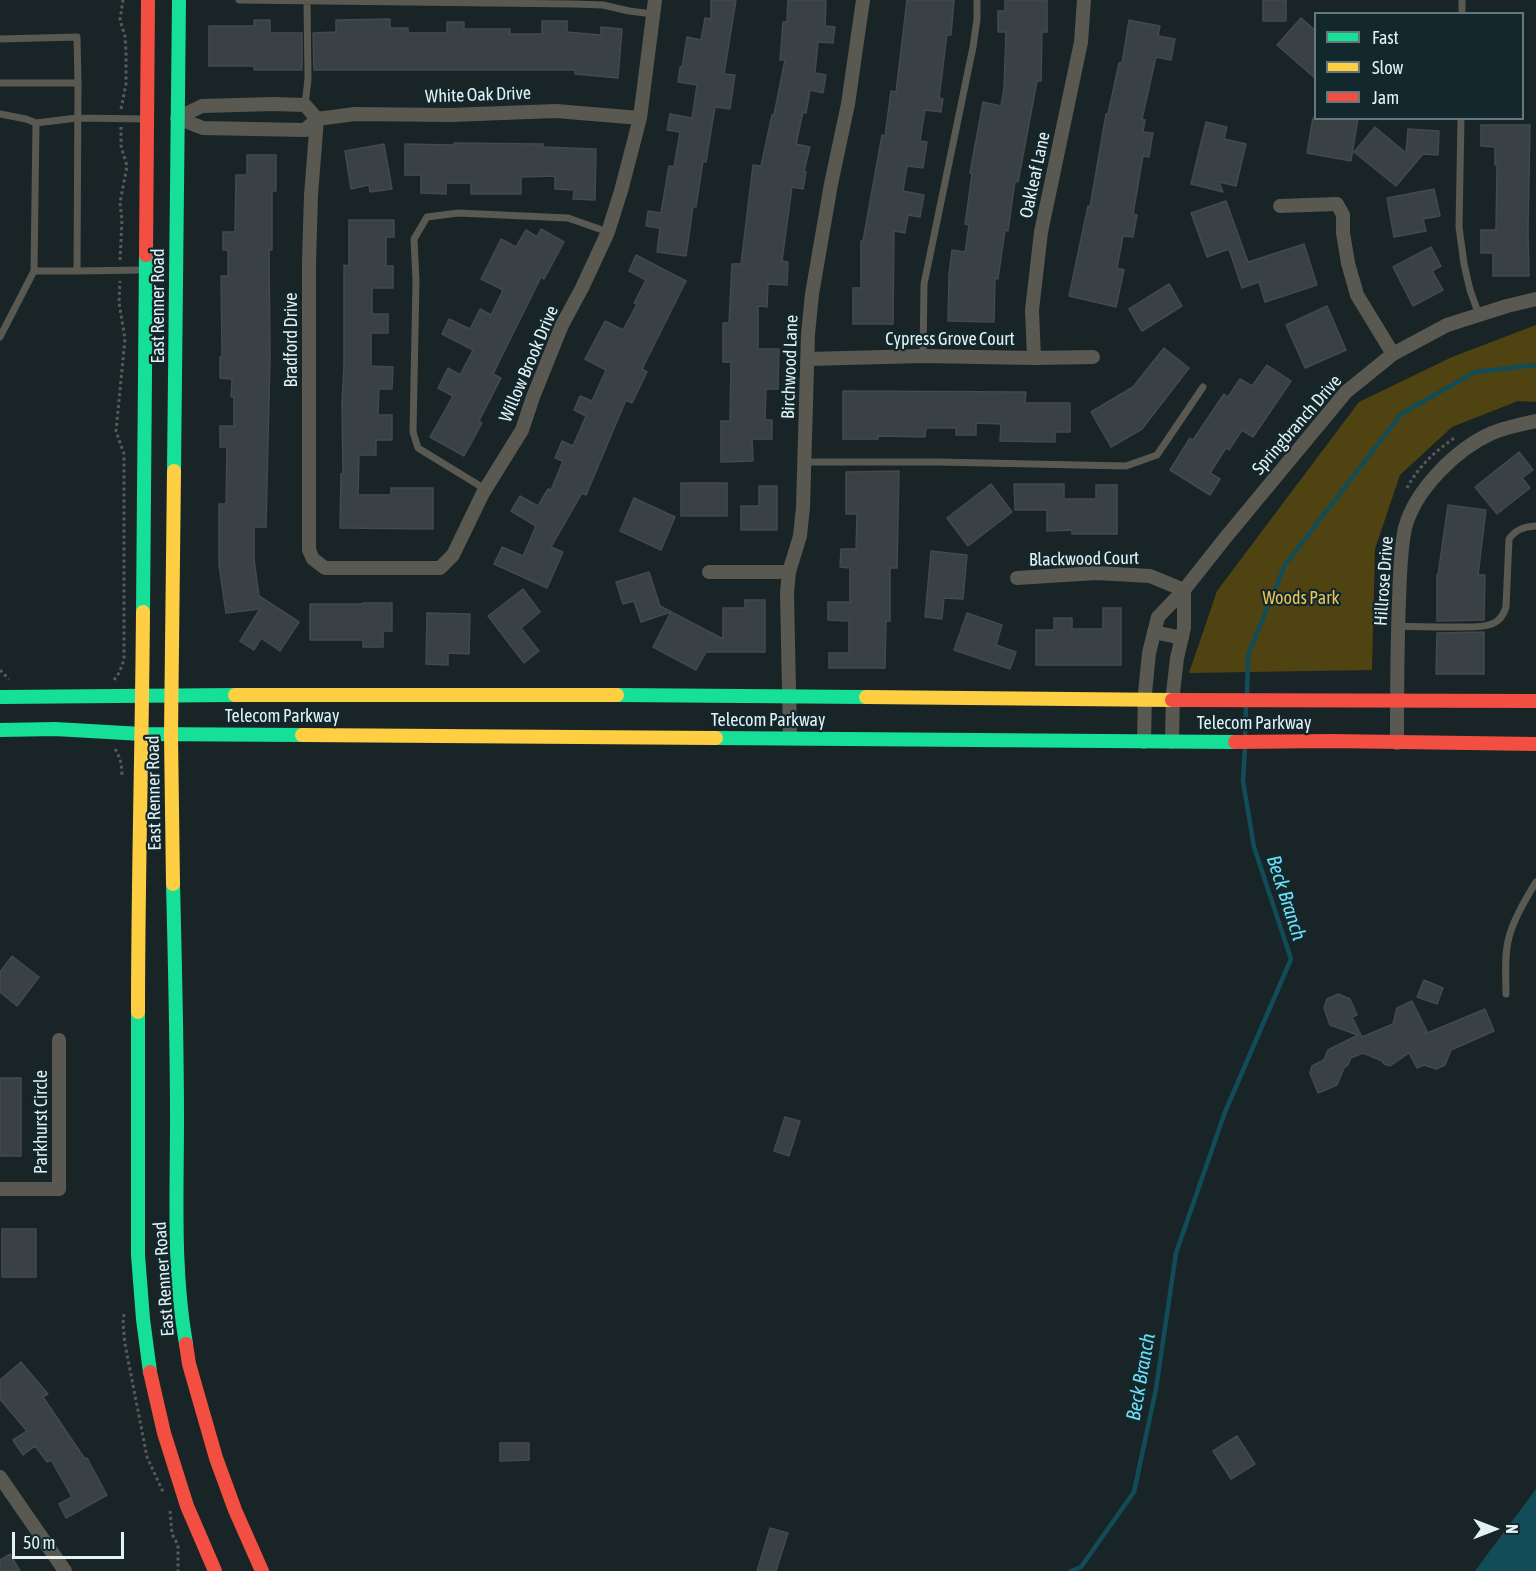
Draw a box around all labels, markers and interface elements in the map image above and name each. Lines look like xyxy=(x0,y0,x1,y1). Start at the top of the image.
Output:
legend xyxy=(1314,12,1524,120)
text: Fast xyxy=(1372,27,1399,48)
text: Slow xyxy=(1372,57,1403,78)
street label: White Oak Drive xyxy=(425,82,531,108)
text: Jam xyxy=(1372,87,1399,108)
street label: Oakleaf Lane xyxy=(1015,130,1055,220)
street label: East Renner Road xyxy=(147,249,169,363)
street label: Bradford Drive xyxy=(280,292,302,388)
street label: Willow Brook Drive xyxy=(495,303,563,425)
street label: Birchwood Lane xyxy=(777,315,803,419)
street label: Cypress Grove Court xyxy=(885,328,1015,350)
street label: Springbranch Drive xyxy=(1248,371,1346,479)
street label: Hillrose Drive xyxy=(1370,535,1398,627)
street label: Blackwood Court xyxy=(1029,547,1139,571)
park label: Woods Park xyxy=(1263,587,1339,609)
street label: Telecom Parkway xyxy=(225,705,339,727)
street label: Telecom Parkway xyxy=(711,709,825,731)
street label: Telecom Parkway xyxy=(1197,712,1311,734)
street label: East Renner Road xyxy=(142,735,166,851)
water label: Beck Branch xyxy=(1261,852,1311,944)
street label: Parkhurst Circle xyxy=(30,1070,52,1174)
street label: East Renner Road xyxy=(149,1221,179,1337)
water label: Beck Branch xyxy=(1122,1332,1160,1422)
north arrow xyxy=(1464,1499,1524,1559)
scale bar xyxy=(15,1520,128,1558)
text: N xyxy=(1503,1524,1521,1534)
text: 50 m xyxy=(23,1532,55,1553)

